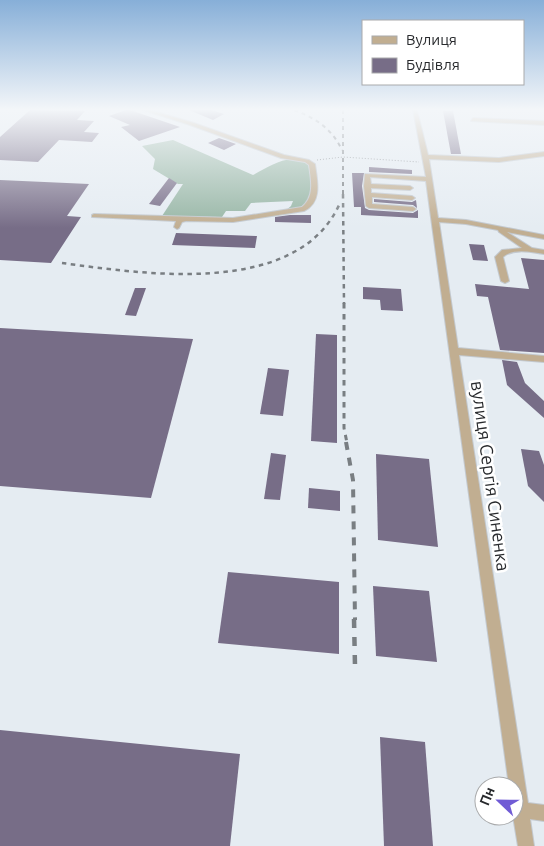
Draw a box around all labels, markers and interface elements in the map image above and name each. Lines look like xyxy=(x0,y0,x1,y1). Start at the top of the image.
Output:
legend xyxy=(362,20,524,85)
text: Вулиця xyxy=(406,31,457,48)
text: Будівля xyxy=(406,56,460,73)
street label: вулиця Сергія Синенка xyxy=(468,379,514,572)
north arrow xyxy=(474,776,524,826)
text: Пн xyxy=(476,785,498,808)

